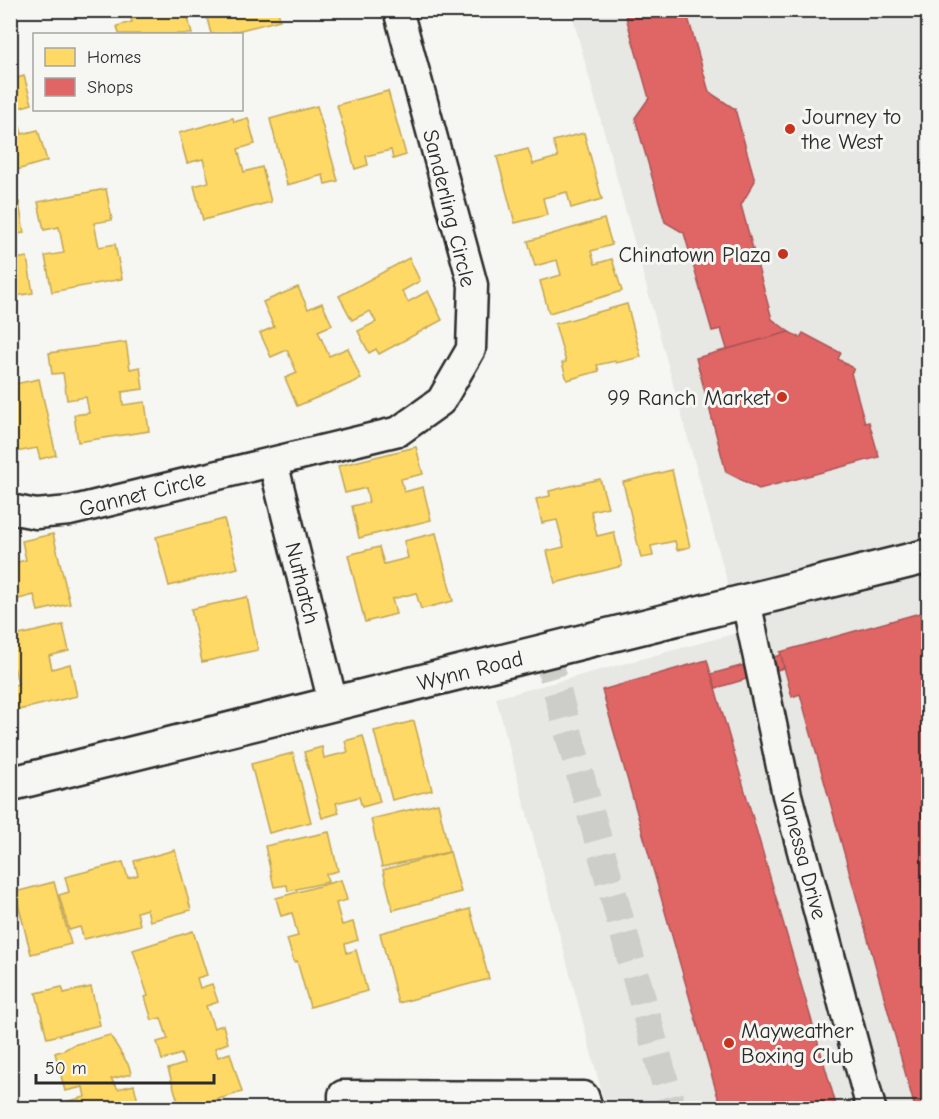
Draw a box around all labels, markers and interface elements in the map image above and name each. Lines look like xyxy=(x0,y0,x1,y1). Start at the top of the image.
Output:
legend xyxy=(33,33,243,111)
text: Homes xyxy=(87,47,141,68)
text: Shops xyxy=(87,77,133,98)
place label: Journey to the West xyxy=(801,104,901,155)
marker: Journey to the West xyxy=(783,122,797,136)
street label: Sanderling Circle xyxy=(417,127,481,290)
place label: Chinatown Plaza xyxy=(619,242,771,268)
marker: Chinatown Plaza xyxy=(776,247,790,261)
place label: 99 Ranch Market xyxy=(607,385,771,411)
marker: 99 Ranch Market xyxy=(775,390,789,404)
street label: Gannet Circle xyxy=(76,466,208,522)
street label: Nuthatch xyxy=(279,540,325,627)
street label: Wynn Road xyxy=(415,645,526,697)
street label: Vanessa Drive xyxy=(774,790,832,922)
place label: Mayweather Boxing Club xyxy=(741,1018,854,1069)
marker: Mayweather Boxing Club xyxy=(722,1036,736,1050)
scale bar xyxy=(36,1047,214,1085)
text: 50 m xyxy=(45,1058,87,1079)

